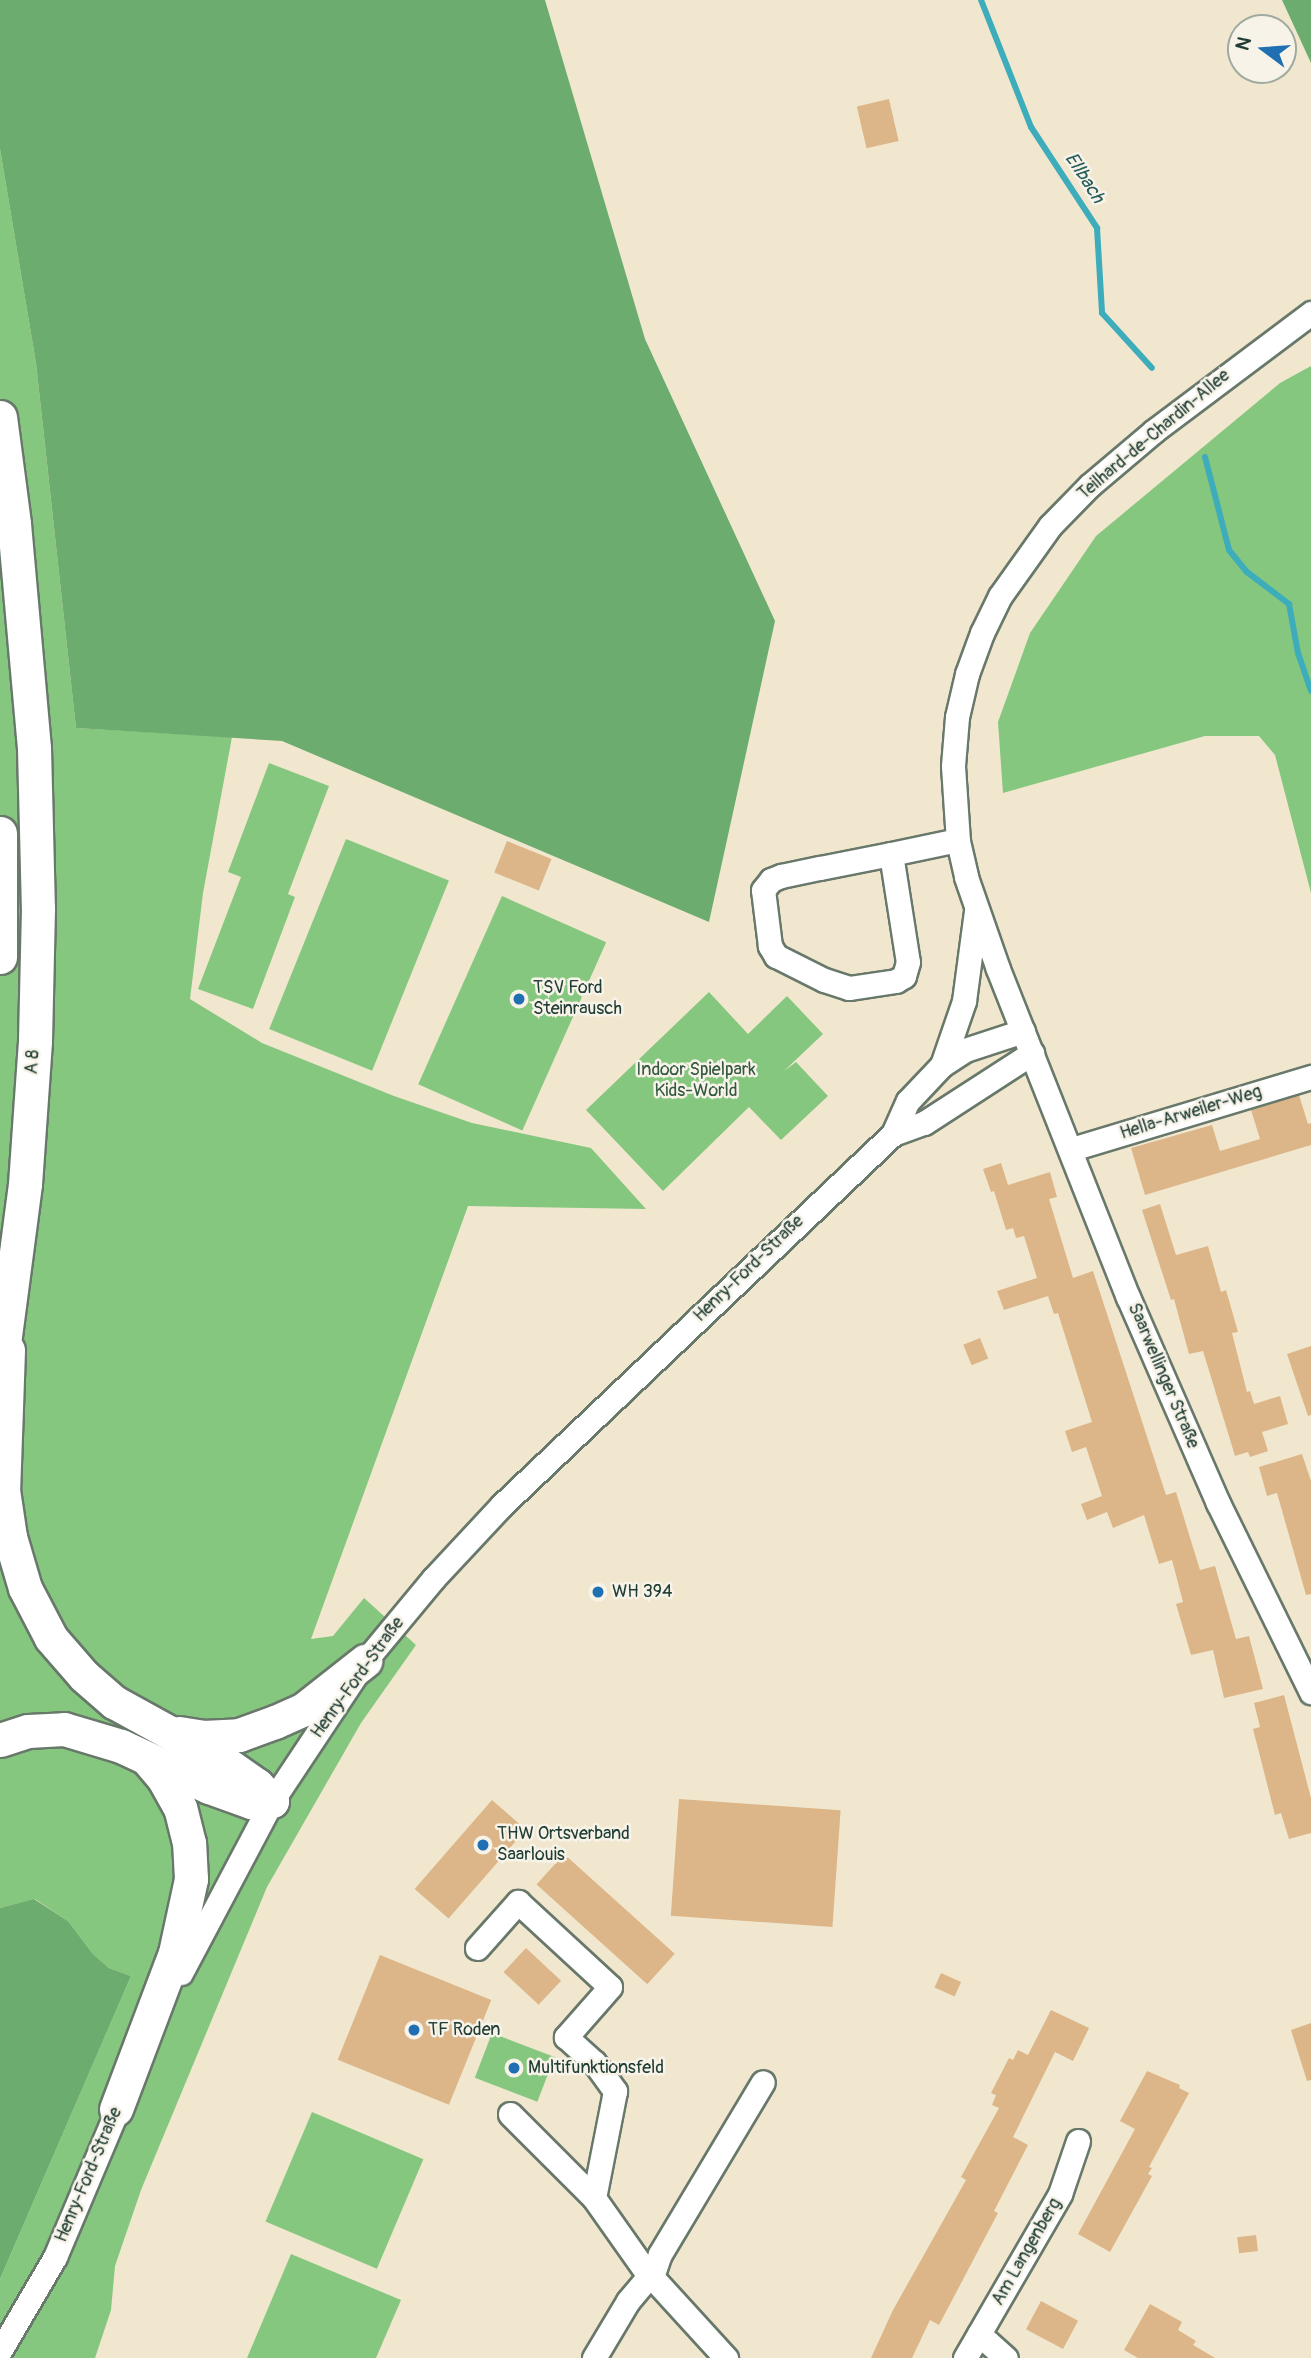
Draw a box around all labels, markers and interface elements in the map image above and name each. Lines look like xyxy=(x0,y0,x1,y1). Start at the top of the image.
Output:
north arrow xyxy=(1227,14,1297,84)
text: N xyxy=(1230,34,1257,53)
water label: Ellbach xyxy=(1059,148,1109,208)
street label: Teilhard-de-Chardin-Allee xyxy=(1074,365,1234,505)
place label: TSV Ford Steinrausch xyxy=(533,978,622,1020)
marker: TSV Ford Steinrausch xyxy=(511,991,527,1007)
street label: A 8 xyxy=(21,1049,45,1075)
park label: Indoor Spielpark Kids-World xyxy=(636,1060,756,1102)
street label: Hella-Arweiler-Weg xyxy=(1118,1081,1264,1145)
street label: Henry-Ford-Straße xyxy=(690,1211,808,1327)
street label: Saarwellinger Straße xyxy=(1123,1300,1203,1452)
place label: WH 394 xyxy=(612,1581,672,1603)
marker: WH 394 xyxy=(590,1584,606,1600)
street label: Henry-Ford-Straße xyxy=(307,1613,409,1743)
place label: THW Ortsverband Saarlouis xyxy=(497,1824,630,1867)
marker: THW Ortsverband Saarlouis xyxy=(475,1837,491,1853)
place label: TF Roden xyxy=(428,2019,501,2041)
marker: TF Roden xyxy=(406,2022,422,2038)
place label: Multifunktionsfeld xyxy=(528,2057,664,2079)
marker: Multifunktionsfeld xyxy=(506,2060,522,2076)
street label: Henry-Ford-Straße xyxy=(51,2104,127,2246)
street label: Am Langenberg xyxy=(988,2194,1066,2310)

